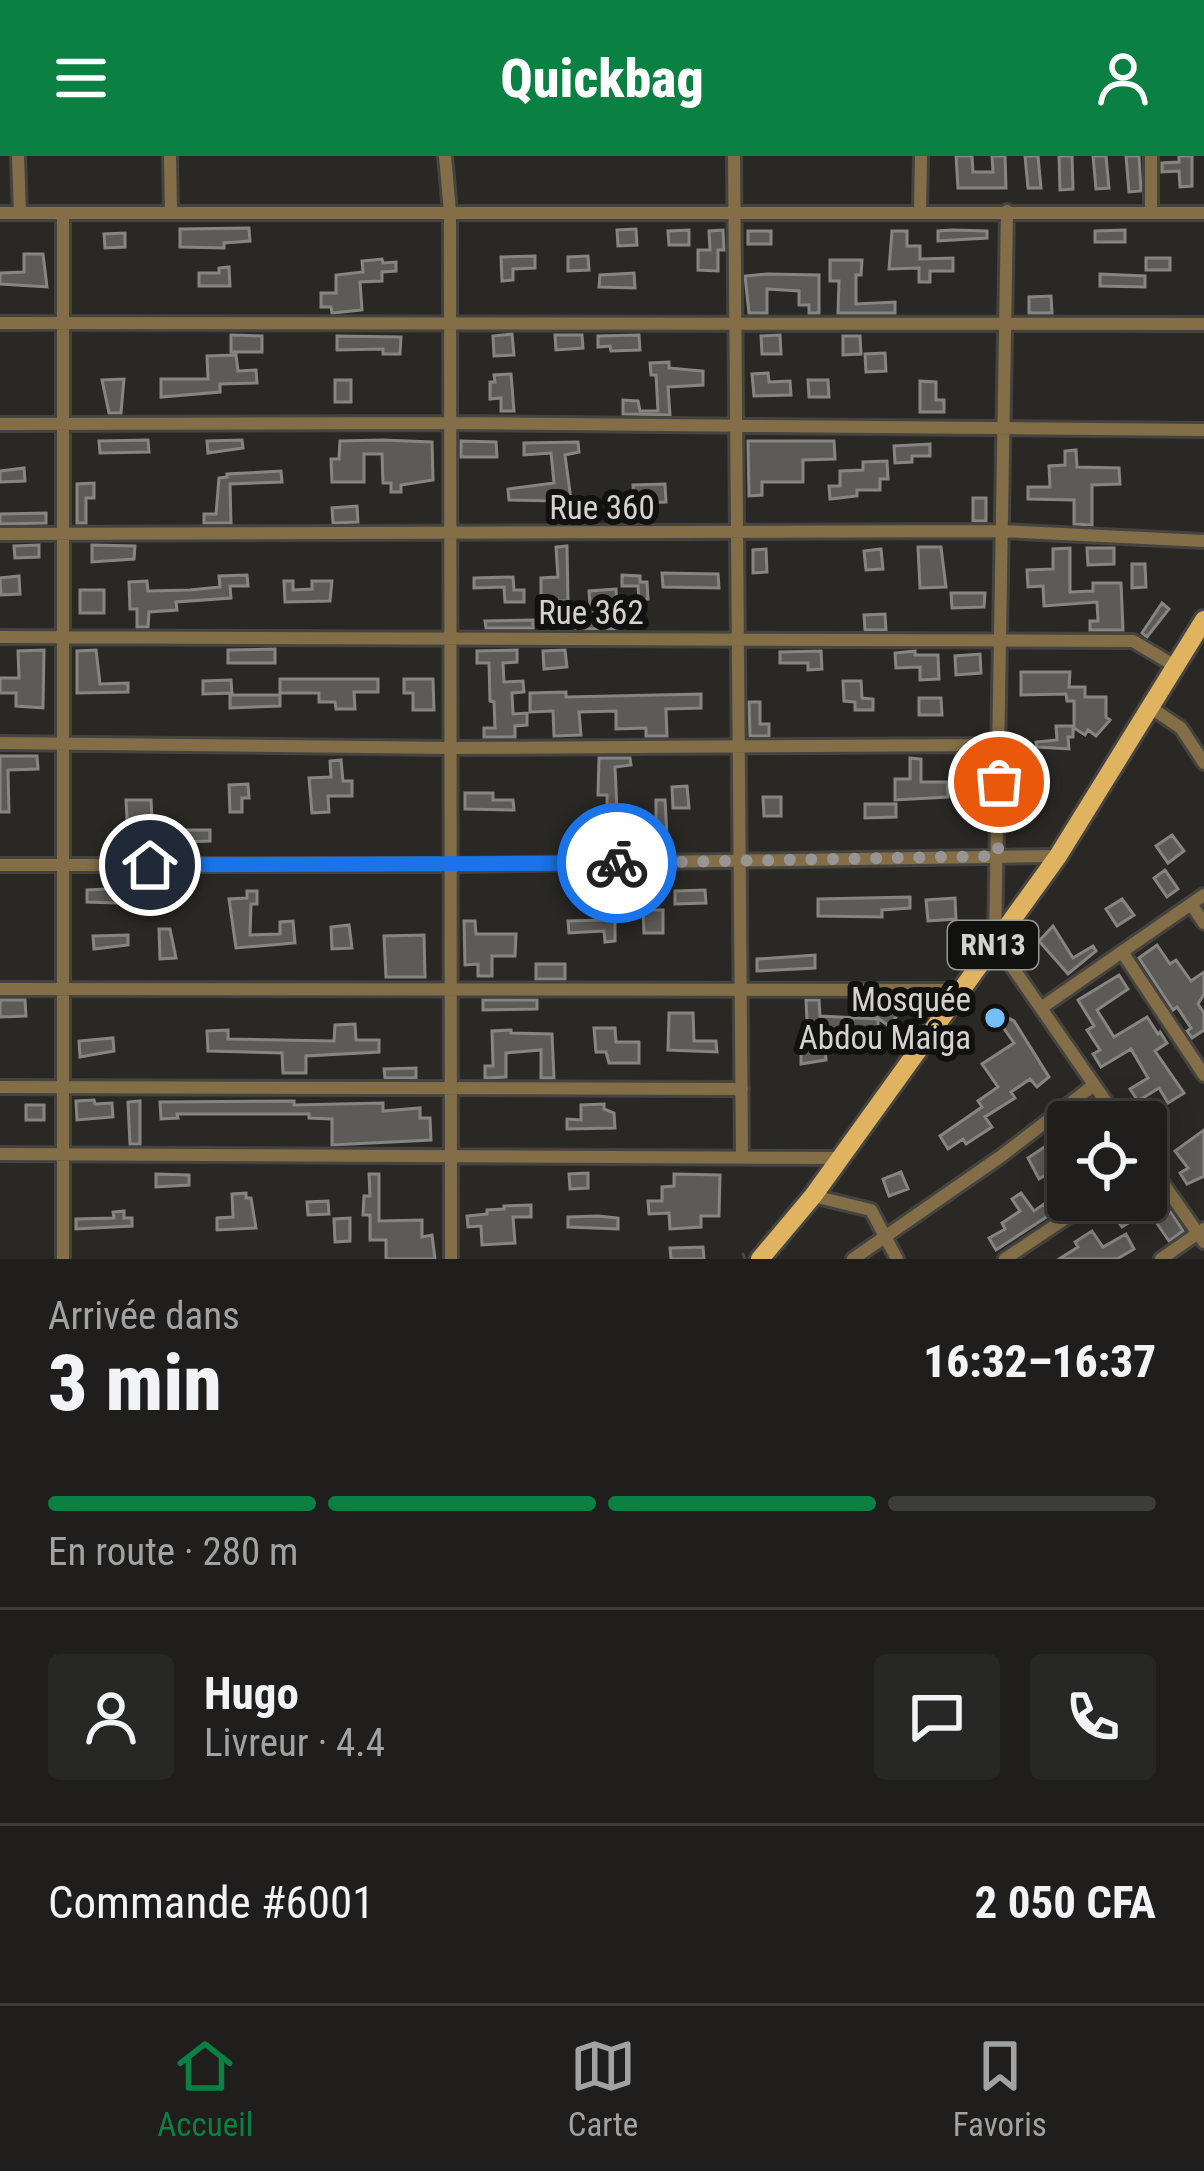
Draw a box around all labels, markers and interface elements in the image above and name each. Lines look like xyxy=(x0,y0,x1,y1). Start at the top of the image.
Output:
icon: menu xyxy=(48,45,114,111)
icon: person xyxy=(1090,45,1156,111)
text: Quickbag xyxy=(500,47,704,110)
street label: Rue 360 xyxy=(549,488,655,527)
street label: Rue 362 xyxy=(538,593,644,632)
pin xyxy=(948,731,1050,833)
icon: bag xyxy=(966,749,1032,815)
courier xyxy=(557,803,677,923)
pin xyxy=(99,814,201,916)
icon: bike xyxy=(584,830,650,896)
icon: home xyxy=(117,832,183,898)
road number: RN13 xyxy=(948,921,1038,969)
place label: Mosquée Abdou Maiga xyxy=(799,980,971,1057)
marker: Mosquée Abdou Maiga xyxy=(982,1005,1008,1031)
map controls xyxy=(1047,1101,1167,1221)
button: locate xyxy=(1047,1101,1167,1221)
text: Arrivée dans xyxy=(48,1293,240,1339)
text: 16:32–16:37 xyxy=(923,1335,1156,1388)
text: 3 min xyxy=(48,1338,222,1429)
text: En route · 280 m xyxy=(48,1529,298,1575)
button: person xyxy=(48,1654,174,1780)
button: chat xyxy=(874,1654,1000,1780)
button: phone xyxy=(1030,1654,1156,1780)
text: Hugo xyxy=(204,1667,299,1720)
text: Livreur · 4.4 xyxy=(204,1720,385,1766)
text: Commande #6001 xyxy=(48,1876,374,1929)
text: 2 050 CFA xyxy=(975,1876,1156,1929)
tab: Accueil xyxy=(157,2033,253,2144)
tab: Carte xyxy=(568,2033,638,2144)
tab: Favoris xyxy=(953,2033,1047,2144)

